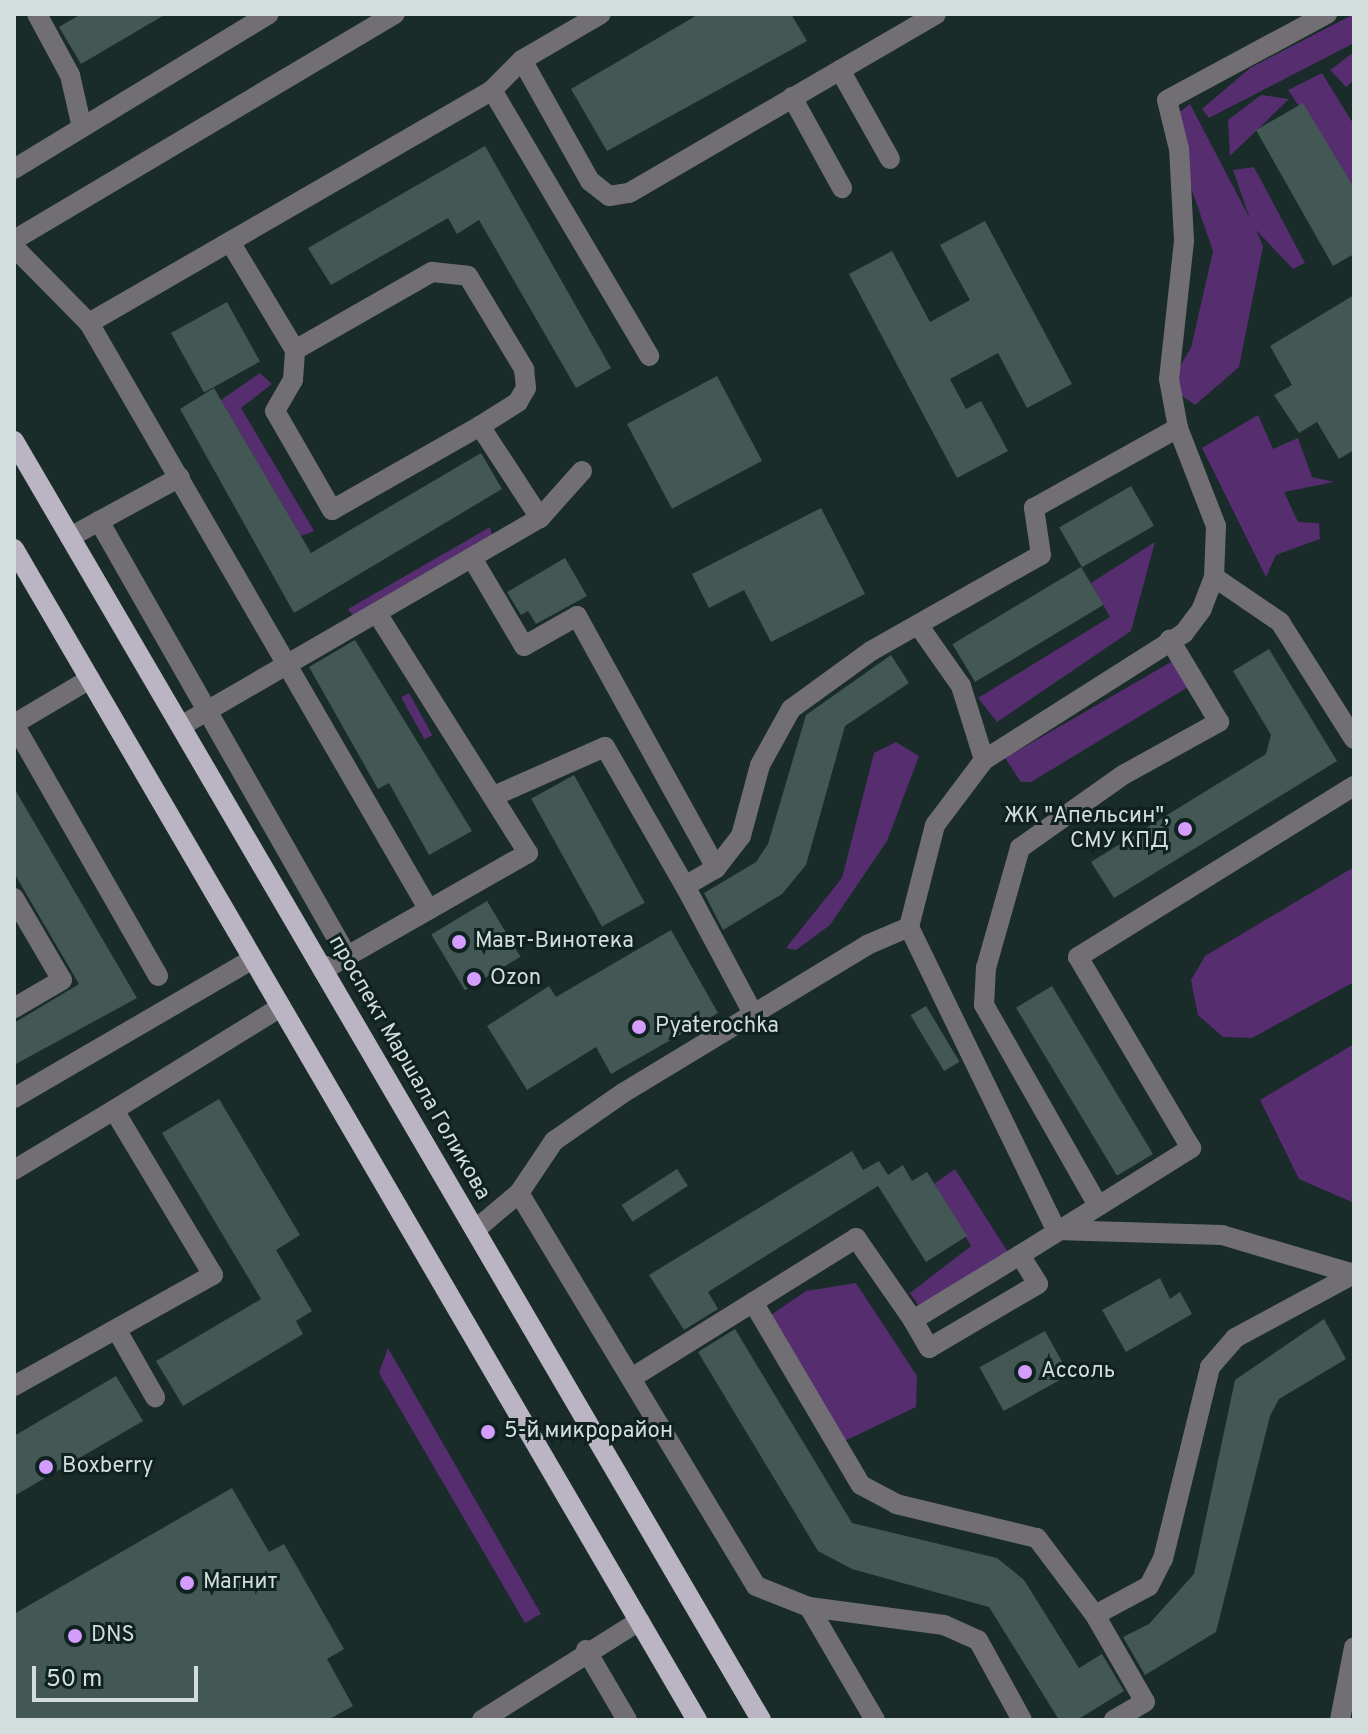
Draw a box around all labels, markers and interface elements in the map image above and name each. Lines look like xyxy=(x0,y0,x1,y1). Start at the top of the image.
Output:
place label: ЖК "Апельсин", СМУ КПД xyxy=(1004,803,1169,854)
marker: ЖК "Апельсин", СМУ КПД xyxy=(1176,820,1194,838)
place label: Мавт-Винотека xyxy=(475,929,634,955)
street label: проспект Маршала Голикова xyxy=(322,931,496,1205)
marker: Мавт-Винотека xyxy=(450,933,468,951)
place label: Ozon xyxy=(490,966,541,992)
marker: Ozon xyxy=(465,970,483,988)
place label: Pyaterochka xyxy=(655,1014,779,1040)
marker: Pyaterochka xyxy=(630,1018,648,1036)
place label: Ассоль xyxy=(1041,1359,1115,1385)
marker: Ассоль xyxy=(1016,1363,1034,1381)
place label: 5-й микрорайон xyxy=(504,1419,673,1445)
marker: 5-й микрорайон xyxy=(479,1423,497,1441)
place label: Boxberry xyxy=(62,1454,153,1480)
marker: Boxberry xyxy=(37,1458,55,1476)
place label: Магнит xyxy=(203,1570,277,1596)
marker: Магнит xyxy=(178,1574,196,1592)
place label: DNS xyxy=(91,1623,135,1649)
marker: DNS xyxy=(66,1627,84,1645)
scale bar xyxy=(36,1650,202,1700)
text: 50 m xyxy=(46,1665,102,1695)

